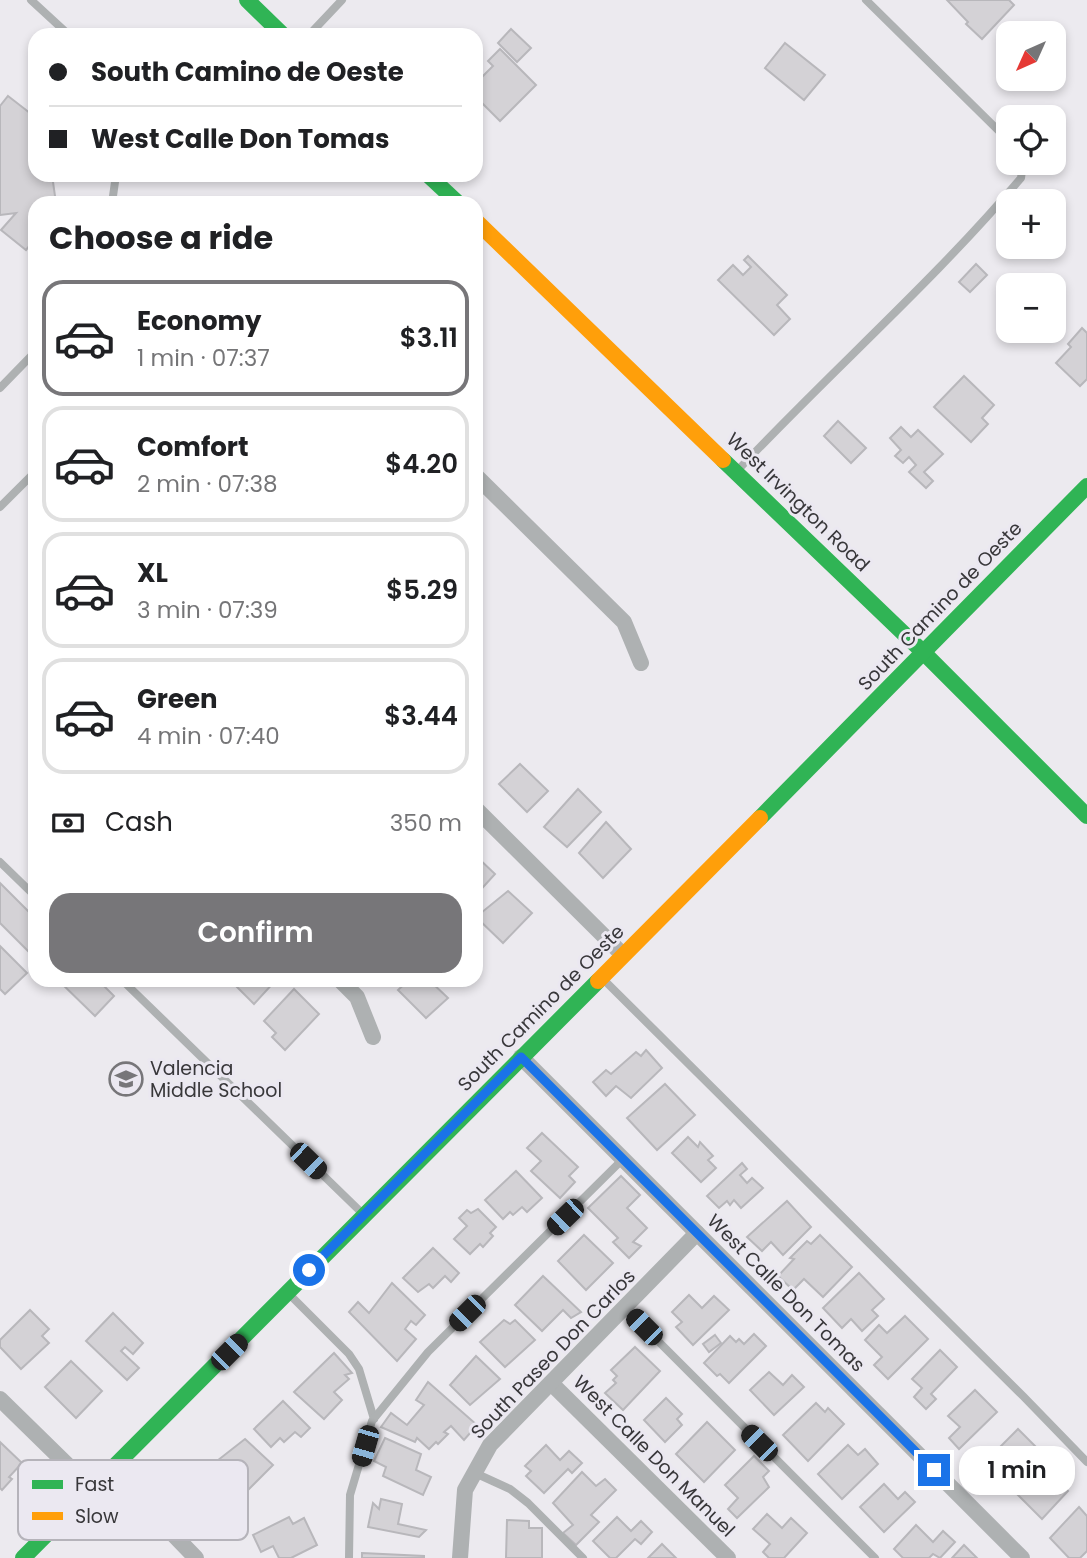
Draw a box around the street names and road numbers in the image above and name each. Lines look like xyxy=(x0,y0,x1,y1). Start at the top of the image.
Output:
street label: West Irvington Road xyxy=(720,426,876,578)
street label: South Camino de Oeste xyxy=(852,515,1028,697)
street label: South Camino de Oeste xyxy=(452,919,630,1097)
street label: West Calle Don Tomas xyxy=(701,1208,871,1378)
street label: South Paseo Don Carlos xyxy=(465,1263,641,1445)
street label: West Calle Don Manuel xyxy=(567,1369,741,1543)

